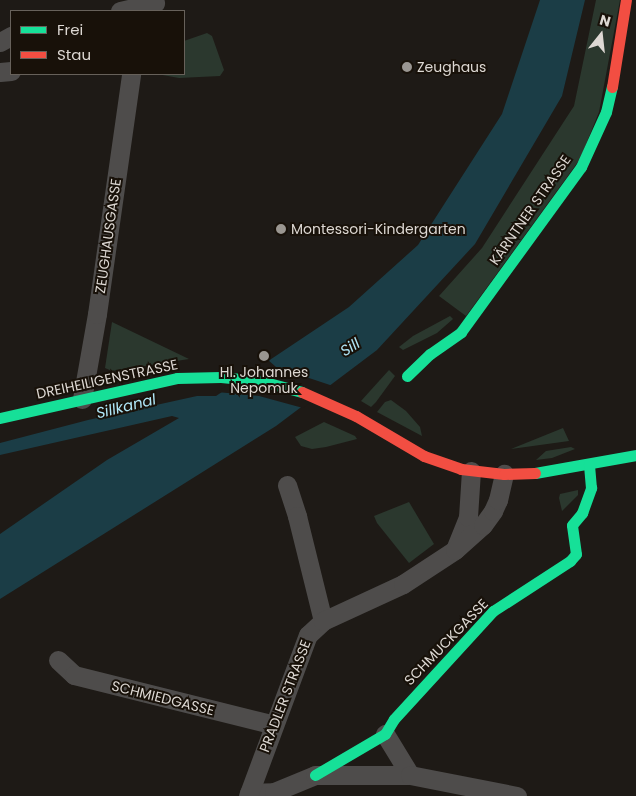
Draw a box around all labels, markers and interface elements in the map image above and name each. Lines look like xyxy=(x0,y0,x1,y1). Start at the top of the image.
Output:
legend xyxy=(10,10,185,75)
north arrow xyxy=(576,10,626,60)
text: N xyxy=(597,10,613,32)
text: Frei xyxy=(57,19,83,40)
text: Stau xyxy=(57,44,91,65)
place label: Zeughaus xyxy=(417,59,486,75)
marker: Zeughaus xyxy=(401,61,413,73)
street label: KÄRNTNER STRASSE xyxy=(486,152,574,268)
street label: ZEUGHAUSGASSE xyxy=(92,177,124,295)
place label: Montessori-Kindergarten xyxy=(291,221,466,237)
marker: Montessori-Kindergarten xyxy=(275,223,287,235)
water label: Sill xyxy=(337,334,363,360)
marker: Hl. Johannes Nepomuk xyxy=(258,350,270,362)
street label: DREIHEILIGENSTRASSE xyxy=(35,356,179,402)
place label: Hl. Johannes Nepomuk xyxy=(220,364,308,397)
water label: Sillkanal xyxy=(94,390,158,422)
street label: SCHMUCKGASSE xyxy=(401,595,491,689)
street label: PRADLER STRASSE xyxy=(256,638,314,754)
street label: SCHMIEDGASSE xyxy=(110,677,216,719)

